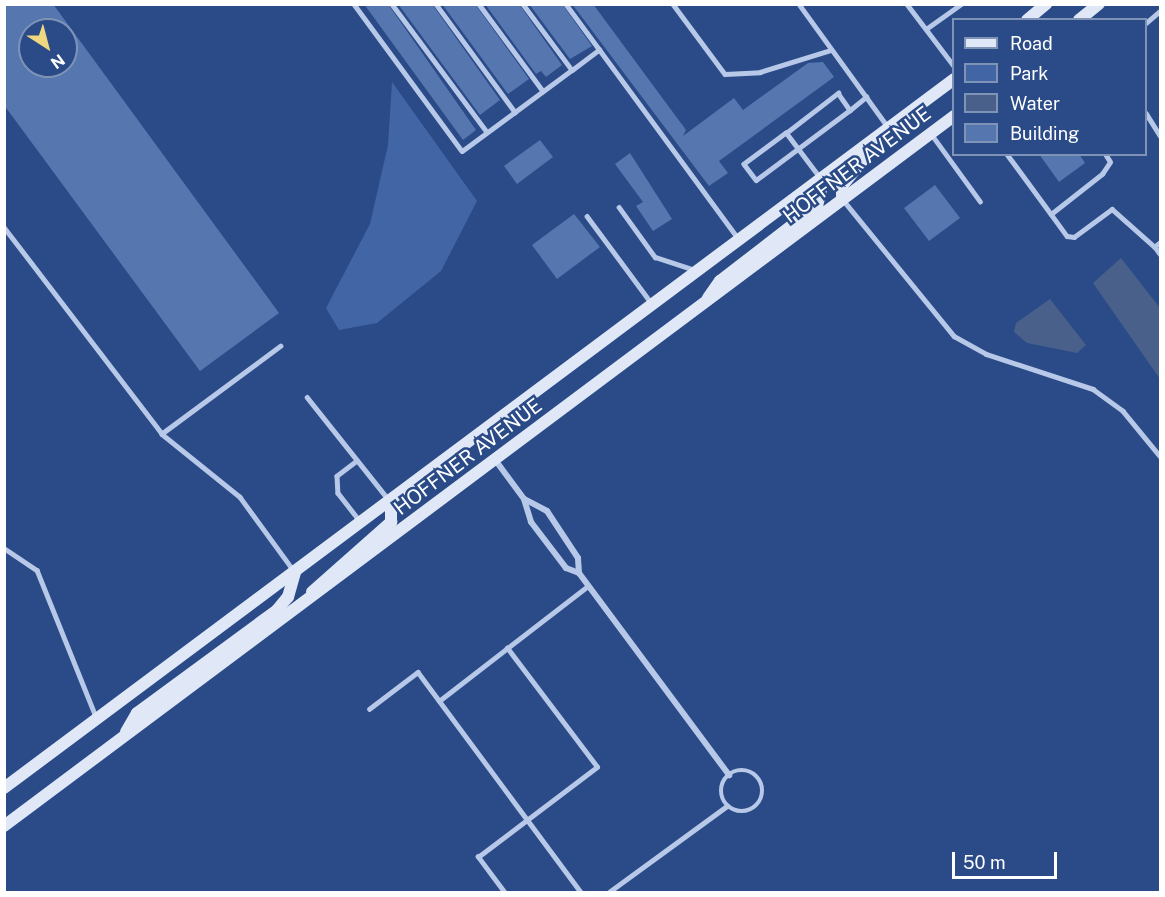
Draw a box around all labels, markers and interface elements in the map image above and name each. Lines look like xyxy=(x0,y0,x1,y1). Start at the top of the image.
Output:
north arrow xyxy=(18,18,78,78)
legend xyxy=(952,18,1147,156)
text: Road xyxy=(1010,33,1053,54)
text: N xyxy=(47,50,68,73)
text: Park xyxy=(1010,63,1048,84)
text: Water xyxy=(1010,93,1060,114)
street label: HOFFNER AVENUE xyxy=(778,102,936,228)
text: Building xyxy=(1010,123,1079,144)
street label: HOFFNER AVENUE xyxy=(389,394,547,520)
scale bar xyxy=(955,840,1060,878)
text: 50 m xyxy=(963,852,1006,873)

